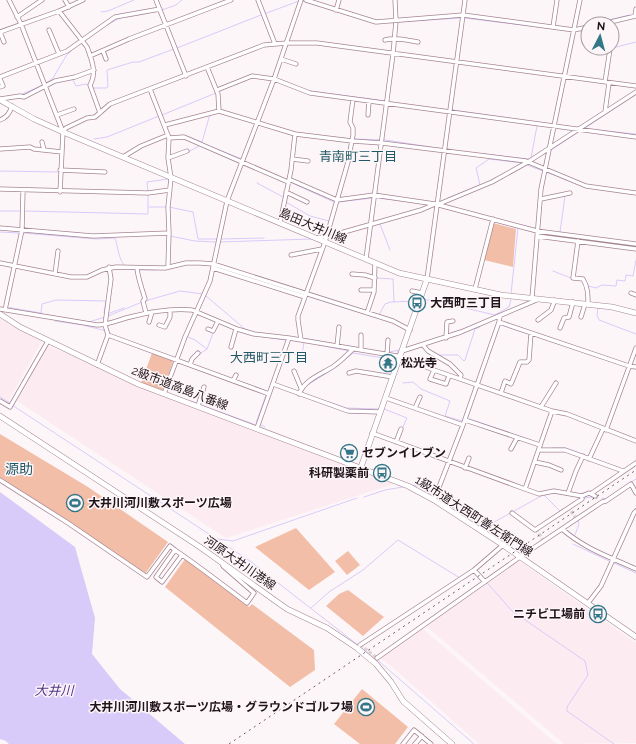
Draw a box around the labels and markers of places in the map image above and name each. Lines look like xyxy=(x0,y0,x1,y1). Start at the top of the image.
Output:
bus stop icon: 大西町三丁目 xyxy=(407,293,427,313)
place label: 大西町三丁目 xyxy=(430,296,502,310)
temple icon: 松光寺 xyxy=(378,353,398,373)
place label: 松光寺 xyxy=(401,356,437,370)
supermarket icon: セブンイレブン xyxy=(339,443,359,463)
place label: セブンイレブン xyxy=(362,446,446,460)
bus stop icon: 科研製薬前 xyxy=(372,463,392,483)
place label: 科研製薬前 xyxy=(309,466,369,480)
sports icon: 大井川河川敷スポーツ広場 xyxy=(65,493,85,513)
place label: 大井川河川敷スポーツ広場 xyxy=(88,496,232,510)
bus stop icon: ニチビ工場前 xyxy=(588,604,608,624)
place label: ニチビ工場前 xyxy=(513,607,585,621)
sports icon: 大井川河川敷スポーツ広場・グラウンドゴルフ場 xyxy=(356,697,376,717)
place label: 大井川河川敷スポーツ広場・グラウンドゴルフ場 xyxy=(89,700,353,714)

